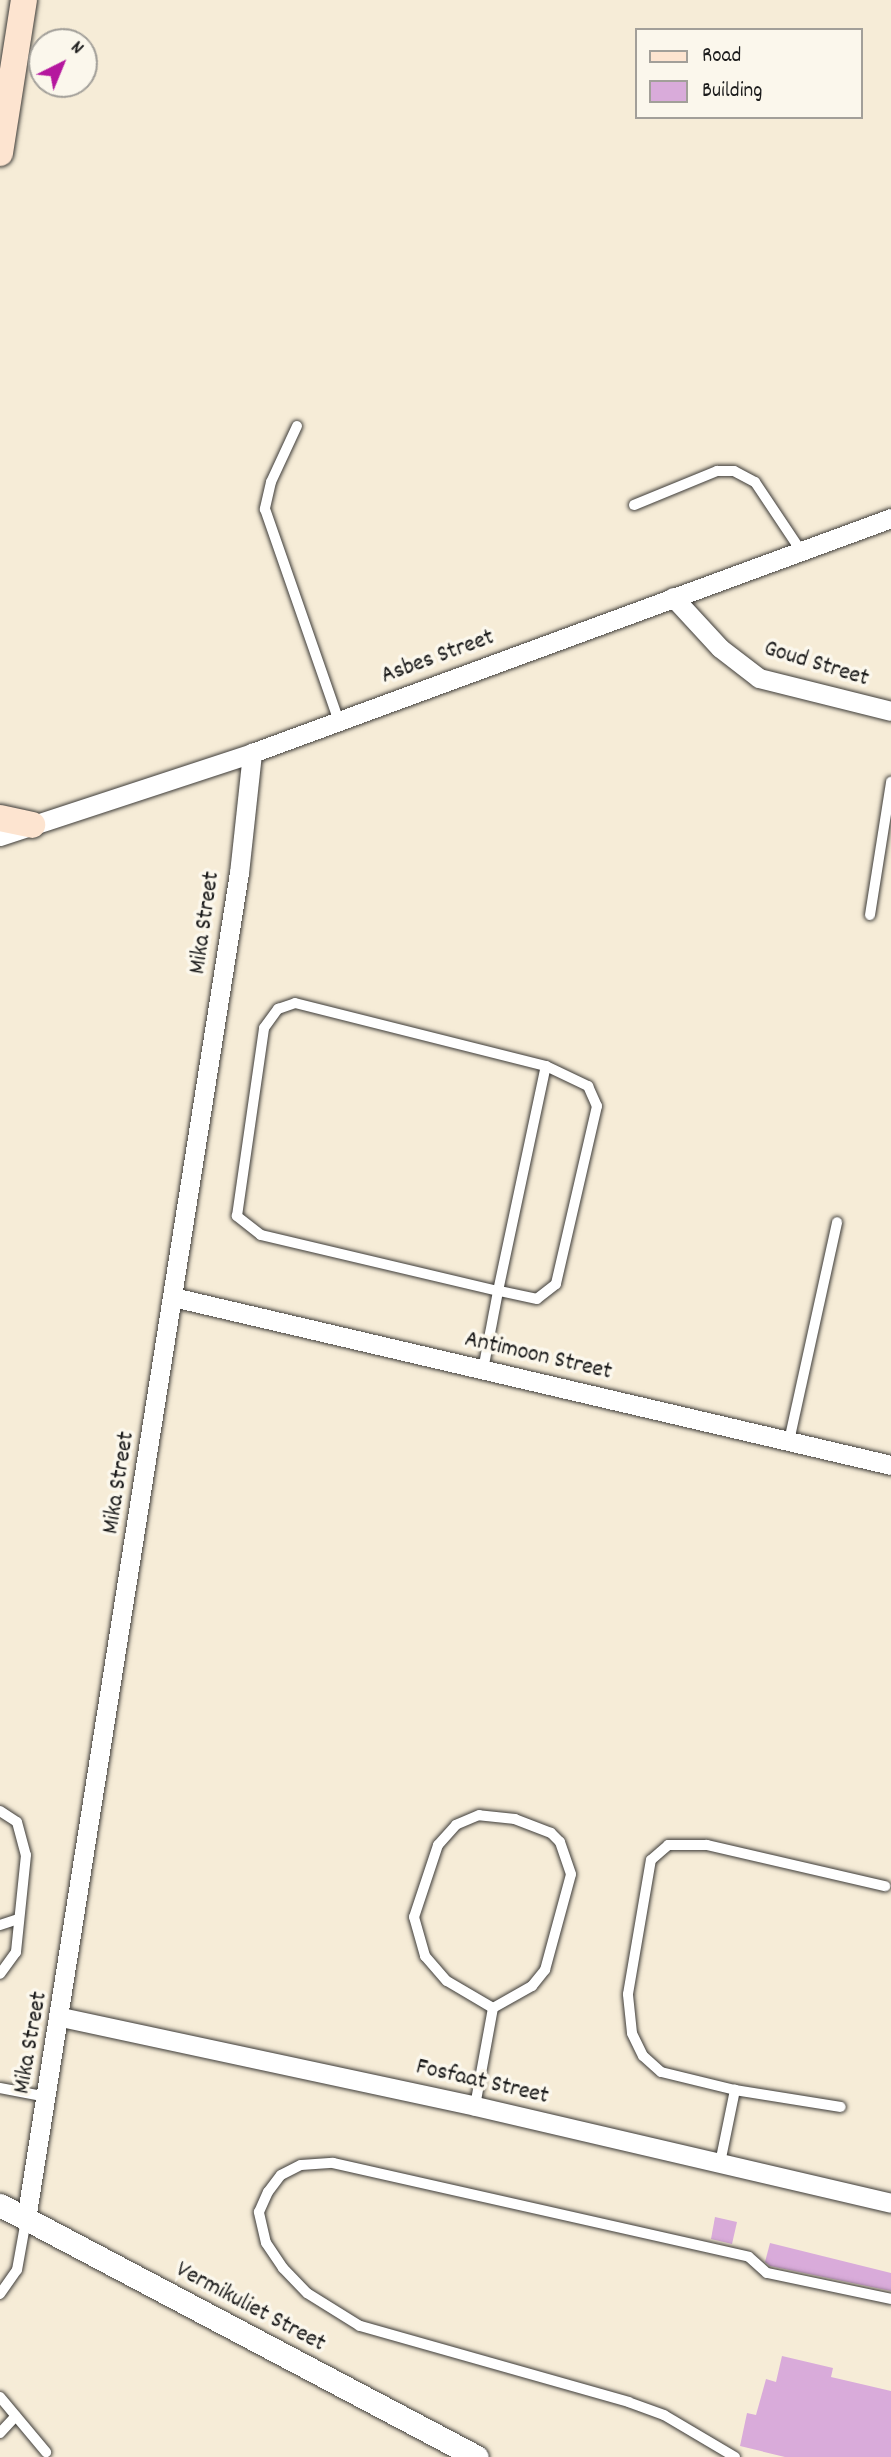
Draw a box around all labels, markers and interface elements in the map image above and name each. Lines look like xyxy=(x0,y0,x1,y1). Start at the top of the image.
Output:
north arrow xyxy=(28,28,98,98)
legend xyxy=(636,28,863,119)
text: N xyxy=(64,36,89,62)
text: Road xyxy=(702,42,741,72)
text: Building xyxy=(702,77,762,107)
street label: Asbes Street xyxy=(378,624,498,692)
street label: Goud Street xyxy=(760,635,872,695)
street label: Mika Street xyxy=(185,870,227,976)
street label: Antimoon Street xyxy=(462,1326,614,1388)
street label: Mika Street xyxy=(98,1430,142,1536)
street label: Mika Street xyxy=(9,1990,55,2096)
street label: Fosfaat Street xyxy=(413,2054,551,2112)
street label: Vermikuliet Street xyxy=(170,2256,330,2360)

